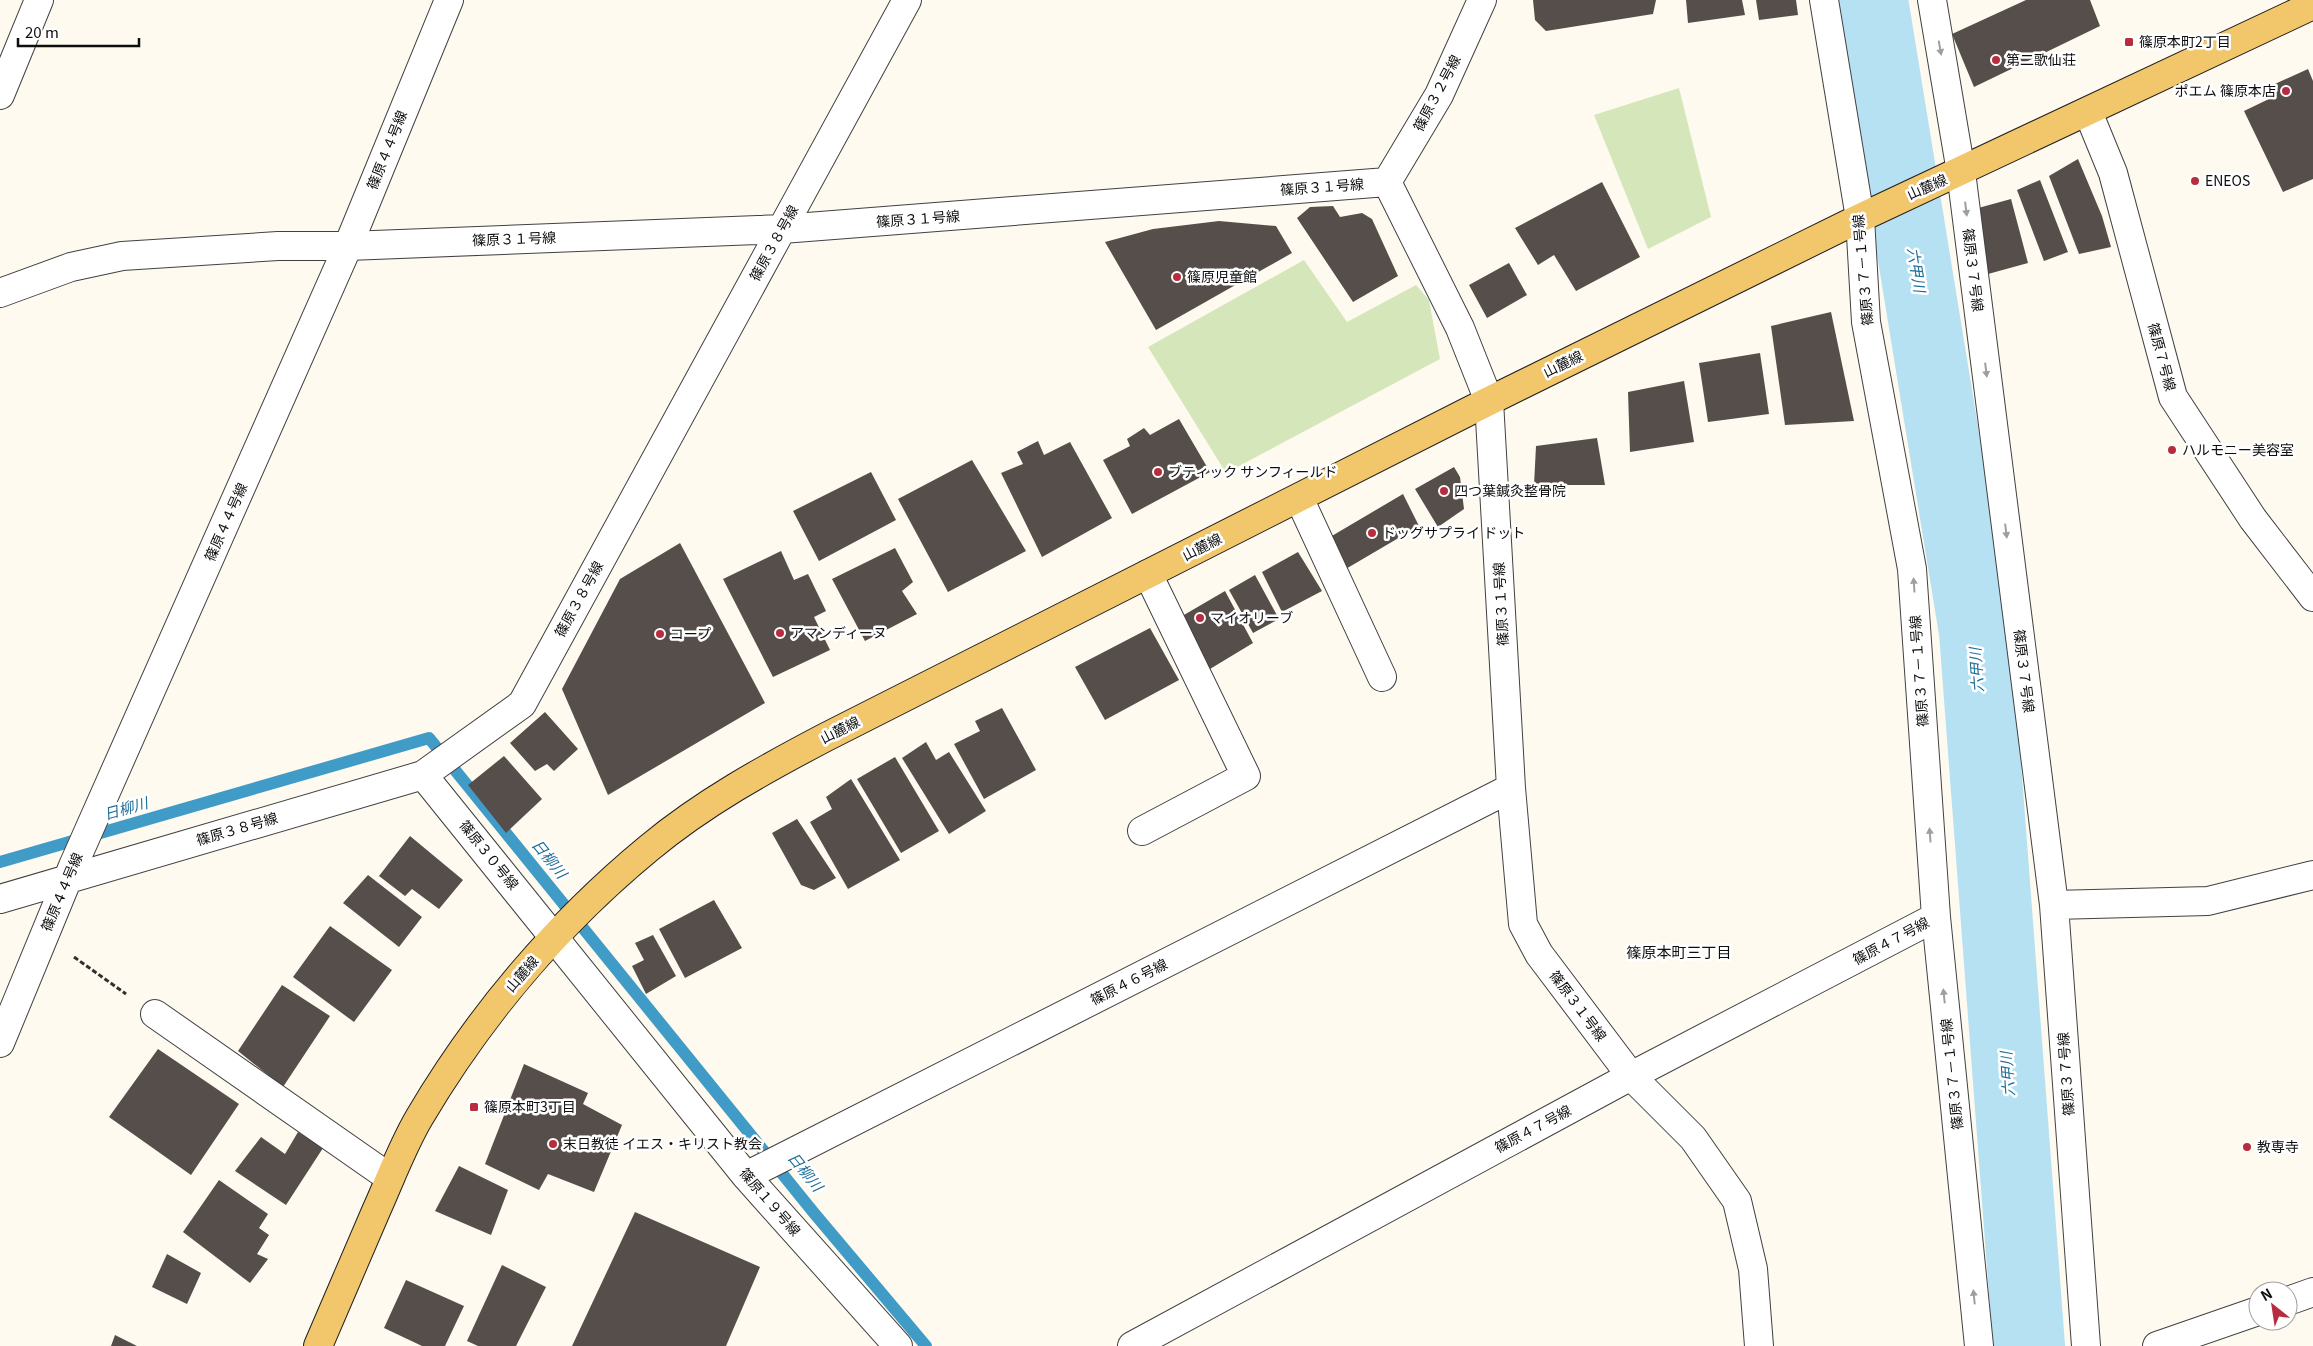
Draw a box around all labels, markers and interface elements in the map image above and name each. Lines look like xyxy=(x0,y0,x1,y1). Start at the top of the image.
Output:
scale bar xyxy=(18,15,139,47)
text: 20 m xyxy=(25,21,59,42)
place label: 篠原本町2丁目 xyxy=(2139,31,2231,51)
marker: 篠原本町2丁目 xyxy=(2123,36,2135,48)
one-way arrow xyxy=(1936,40,1944,56)
place label: 第二歌仙荘 xyxy=(2006,49,2076,69)
street label: 篠原３２号線 xyxy=(1408,51,1465,134)
marker: 第二歌仙荘 xyxy=(1990,54,2002,66)
place label: ポエム 篠原本店 xyxy=(2175,80,2276,100)
marker: ポエム 篠原本店 xyxy=(2280,85,2292,97)
street label: 篠原４４号線 xyxy=(361,107,411,192)
street label: 山麓線 xyxy=(1903,168,1950,204)
place label: ENEOS xyxy=(2205,170,2250,190)
street label: 篠原３１号線 xyxy=(1279,173,1365,199)
marker: ENEOS xyxy=(2189,175,2201,187)
street label: 篠原３８号線 xyxy=(744,201,802,284)
one-way arrow xyxy=(1962,201,1970,217)
street label: 篠原３１号線 xyxy=(875,205,961,231)
street label: 篠原３７－１号線 xyxy=(1847,213,1877,327)
street label: 篠原３１号線 xyxy=(472,227,556,249)
street label: 篠原３７号線 xyxy=(1959,227,1989,313)
water label: 六甲川 xyxy=(1904,246,1932,296)
place label: 篠原児童館 xyxy=(1187,266,1257,286)
marker: 篠原児童館 xyxy=(1171,271,1183,283)
street label: 篠原７号線 xyxy=(2144,320,2182,393)
street label: 山麓線 xyxy=(1539,345,1586,381)
one-way arrow xyxy=(1982,362,1990,378)
place label: ハルモニー美容室 xyxy=(2182,439,2294,459)
marker: ハルモニー美容室 xyxy=(2166,444,2178,456)
place label: ブティック サンフィールド xyxy=(1168,461,1338,481)
marker: ブティック サンフィールド xyxy=(1152,466,1164,478)
street label: 篠原４４号線 xyxy=(199,479,251,564)
place label: 四つ葉鍼灸整骨院 xyxy=(1454,480,1566,500)
marker: 四つ葉鍼灸整骨院 xyxy=(1438,485,1450,497)
place label: ドッグサプライ ドット xyxy=(1382,522,1525,542)
one-way arrow xyxy=(2003,523,2011,539)
marker: ドッグサプライ ドット xyxy=(1366,527,1378,539)
street label: 山麓線 xyxy=(1178,528,1225,565)
street label: 篠原３８号線 xyxy=(549,557,607,640)
street label: 篠原３１号線 xyxy=(1488,562,1512,647)
one-way arrow xyxy=(1909,577,1917,593)
place label: マイオリーブ xyxy=(1210,607,1293,627)
marker: マイオリーブ xyxy=(1194,612,1206,624)
street label: 篠原３７－１号線 xyxy=(1904,615,1932,728)
place label: アマンディーヌ xyxy=(790,622,887,642)
place label: コープ xyxy=(670,623,711,643)
marker: アマンディーヌ xyxy=(774,627,786,639)
marker: コープ xyxy=(654,628,666,640)
street label: 篠原３７号線 xyxy=(2010,628,2040,714)
water label: 六甲川 xyxy=(1963,645,1988,693)
street label: 山麓線 xyxy=(816,711,863,748)
water label: 日柳川 xyxy=(101,791,152,824)
street label: 篠原３８号線 xyxy=(194,807,280,849)
street label: 篠原３０号線 xyxy=(456,815,524,893)
one-way arrow xyxy=(1926,826,1934,842)
water label: 日柳川 xyxy=(528,834,574,884)
street label: 篠原４４号線 xyxy=(35,849,87,934)
street label: 篠原４７号線 xyxy=(1849,912,1932,969)
district label: 篠原本町三丁目 xyxy=(1626,941,1732,962)
street label: 山麓線 xyxy=(500,951,543,996)
street label: 篠原４６号線 xyxy=(1087,953,1171,1009)
street label: 篠原３１号線 xyxy=(1546,966,1612,1045)
one-way arrow xyxy=(1940,988,1948,1004)
street label: 篠原３７－１号線 xyxy=(1935,1017,1967,1131)
street label: 篠原３７号線 xyxy=(2052,1031,2078,1117)
water label: 六甲川 xyxy=(1994,1049,2019,1097)
place label: 篠原本町3丁目 xyxy=(484,1096,576,1116)
street label: 篠原４７号線 xyxy=(1491,1100,1574,1157)
marker: 篠原本町3丁目 xyxy=(468,1101,480,1113)
place label: 末日教徒 イエス・キリスト教会 xyxy=(563,1133,762,1153)
place label: 教専寺 xyxy=(2257,1136,2299,1156)
marker: 末日教徒 イエス・キリスト教会 xyxy=(547,1138,559,1150)
marker: 教専寺 xyxy=(2241,1141,2253,1153)
water label: 日柳川 xyxy=(784,1147,830,1197)
street label: 篠原１９号線 xyxy=(736,1163,806,1240)
north arrow xyxy=(2248,1281,2298,1331)
text: N xyxy=(2256,1283,2276,1305)
one-way arrow xyxy=(1970,1289,1978,1305)

